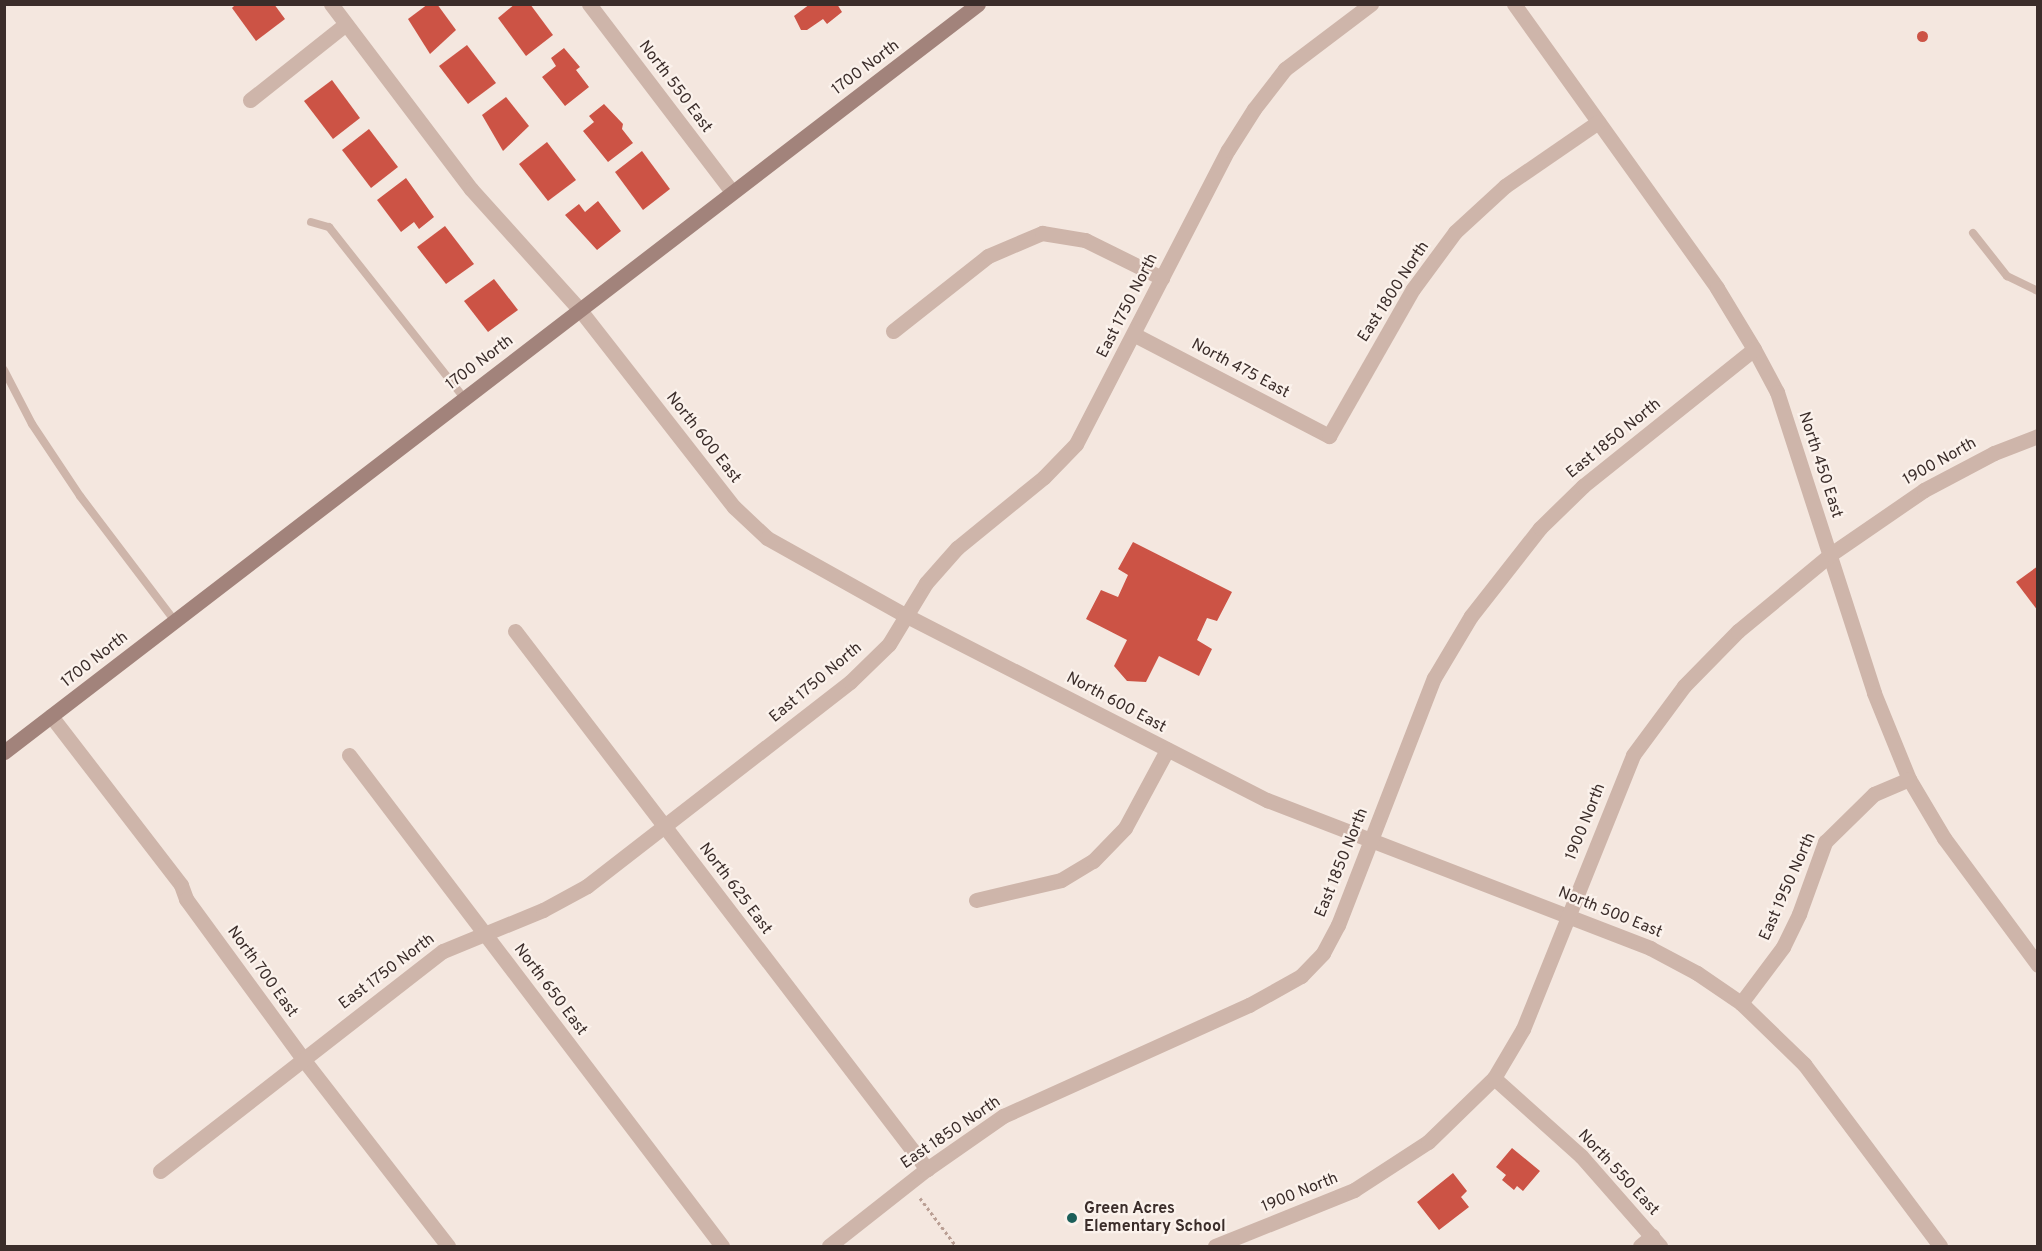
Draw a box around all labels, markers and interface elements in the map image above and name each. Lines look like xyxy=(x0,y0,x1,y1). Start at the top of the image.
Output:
street label: 1700 North xyxy=(829,36,903,100)
street label: North 550 East xyxy=(634,37,716,137)
street label: East 1800 North xyxy=(1354,238,1434,346)
street label: East 1750 North xyxy=(1093,251,1163,361)
street label: 1700 North xyxy=(443,331,517,395)
street label: North 475 East xyxy=(1188,335,1292,403)
street label: North 600 East xyxy=(662,389,744,487)
street label: East 1850 North xyxy=(1563,395,1665,483)
street label: North 450 East xyxy=(1794,410,1846,520)
street label: 1900 North xyxy=(1900,434,1980,490)
street label: 1700 North xyxy=(58,628,132,692)
street label: East 1750 North xyxy=(766,639,866,727)
street label: North 600 East xyxy=(1063,669,1169,737)
street label: 1900 North xyxy=(1562,781,1610,863)
street label: East 1850 North xyxy=(1311,806,1373,920)
street label: East 1950 North xyxy=(1756,830,1820,944)
street label: North 625 East xyxy=(694,839,776,939)
street label: North 500 East xyxy=(1555,883,1665,943)
street label: North 700 East xyxy=(222,922,302,1022)
street label: East 1750 North xyxy=(335,930,439,1014)
street label: North 650 East xyxy=(509,940,591,1040)
street label: East 1850 North xyxy=(897,1093,1005,1173)
street label: North 550 East xyxy=(1573,1126,1663,1220)
street label: 1900 North xyxy=(1259,1169,1341,1217)
place label: Green Acres Elementary School xyxy=(1084,1199,1226,1237)
marker: Green Acres Elementary School xyxy=(1065,1211,1079,1225)

